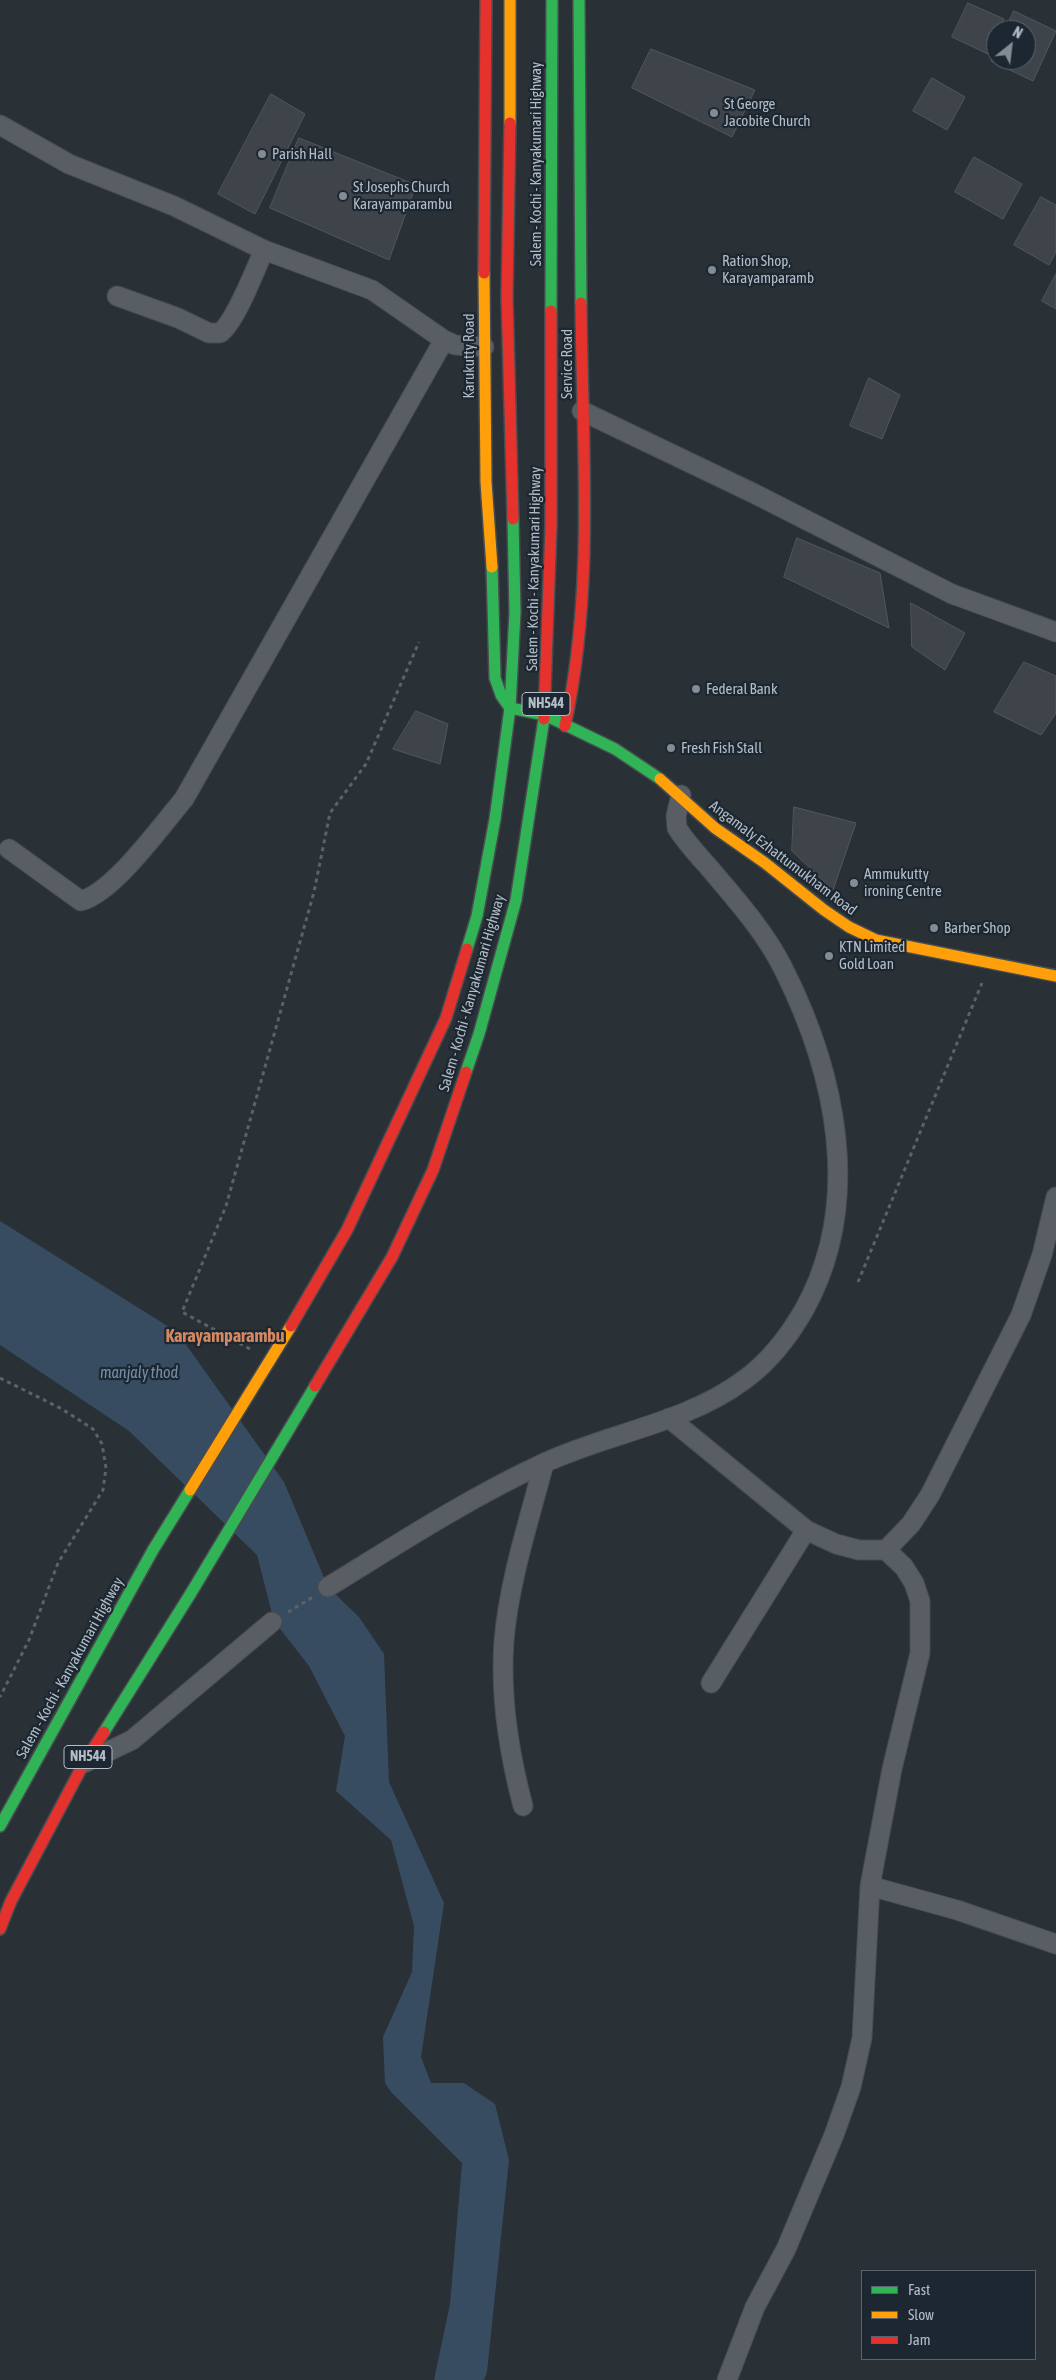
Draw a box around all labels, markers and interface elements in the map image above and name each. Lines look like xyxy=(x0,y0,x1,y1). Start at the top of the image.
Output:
north arrow xyxy=(986,20,1036,70)
text: N xyxy=(1010,24,1025,42)
street label: Salem - Kochi - Kanyakumari Highway xyxy=(527,62,545,266)
place label: St George Jacobite Church xyxy=(724,95,810,130)
marker: St George Jacobite Church xyxy=(708,107,720,119)
place label: Parish Hall xyxy=(272,145,332,163)
marker: Parish Hall xyxy=(256,148,268,160)
place label: St Josephs Church Karayamparambu xyxy=(353,178,452,213)
marker: St Josephs Church Karayamparambu xyxy=(337,190,349,202)
place label: Ration Shop, Karayamparamb xyxy=(722,252,814,287)
marker: Ration Shop, Karayamparamb xyxy=(706,264,718,276)
street label: Karukutty Road xyxy=(460,313,478,399)
street label: Service Road xyxy=(558,329,576,399)
street label: Salem - Kochi - Kanyakumari Highway xyxy=(523,467,545,671)
place label: Federal Bank xyxy=(706,680,777,698)
marker: Federal Bank xyxy=(690,683,702,695)
road number: NH544 xyxy=(522,692,570,716)
place label: Fresh Fish Stall xyxy=(681,739,762,757)
marker: Fresh Fish Stall xyxy=(665,742,677,754)
street label: Angamaly Ezhattumukham Road xyxy=(706,797,860,919)
place label: Ammukutty ironing Centre xyxy=(864,865,942,900)
marker: Ammukutty ironing Centre xyxy=(848,877,860,889)
street label: Salem - Kochi - Kanyakumari Highway xyxy=(435,892,509,1094)
place label: Barber Shop xyxy=(944,919,1011,937)
marker: Barber Shop xyxy=(928,922,940,934)
place label: KTN Limited Gold Loan xyxy=(839,938,905,973)
marker: KTN Limited Gold Loan xyxy=(823,950,835,962)
district label: Karayamparambu xyxy=(165,1325,285,1347)
water label: manjaly thod xyxy=(100,1363,178,1383)
street label: Salem - Kochi - Kanyakumari Highway xyxy=(13,1574,127,1762)
road number: NH544 xyxy=(64,1745,112,1768)
legend xyxy=(861,2270,1036,2360)
text: Fast xyxy=(908,2281,930,2298)
text: Slow xyxy=(908,2306,934,2323)
text: Jam xyxy=(908,2331,931,2348)

